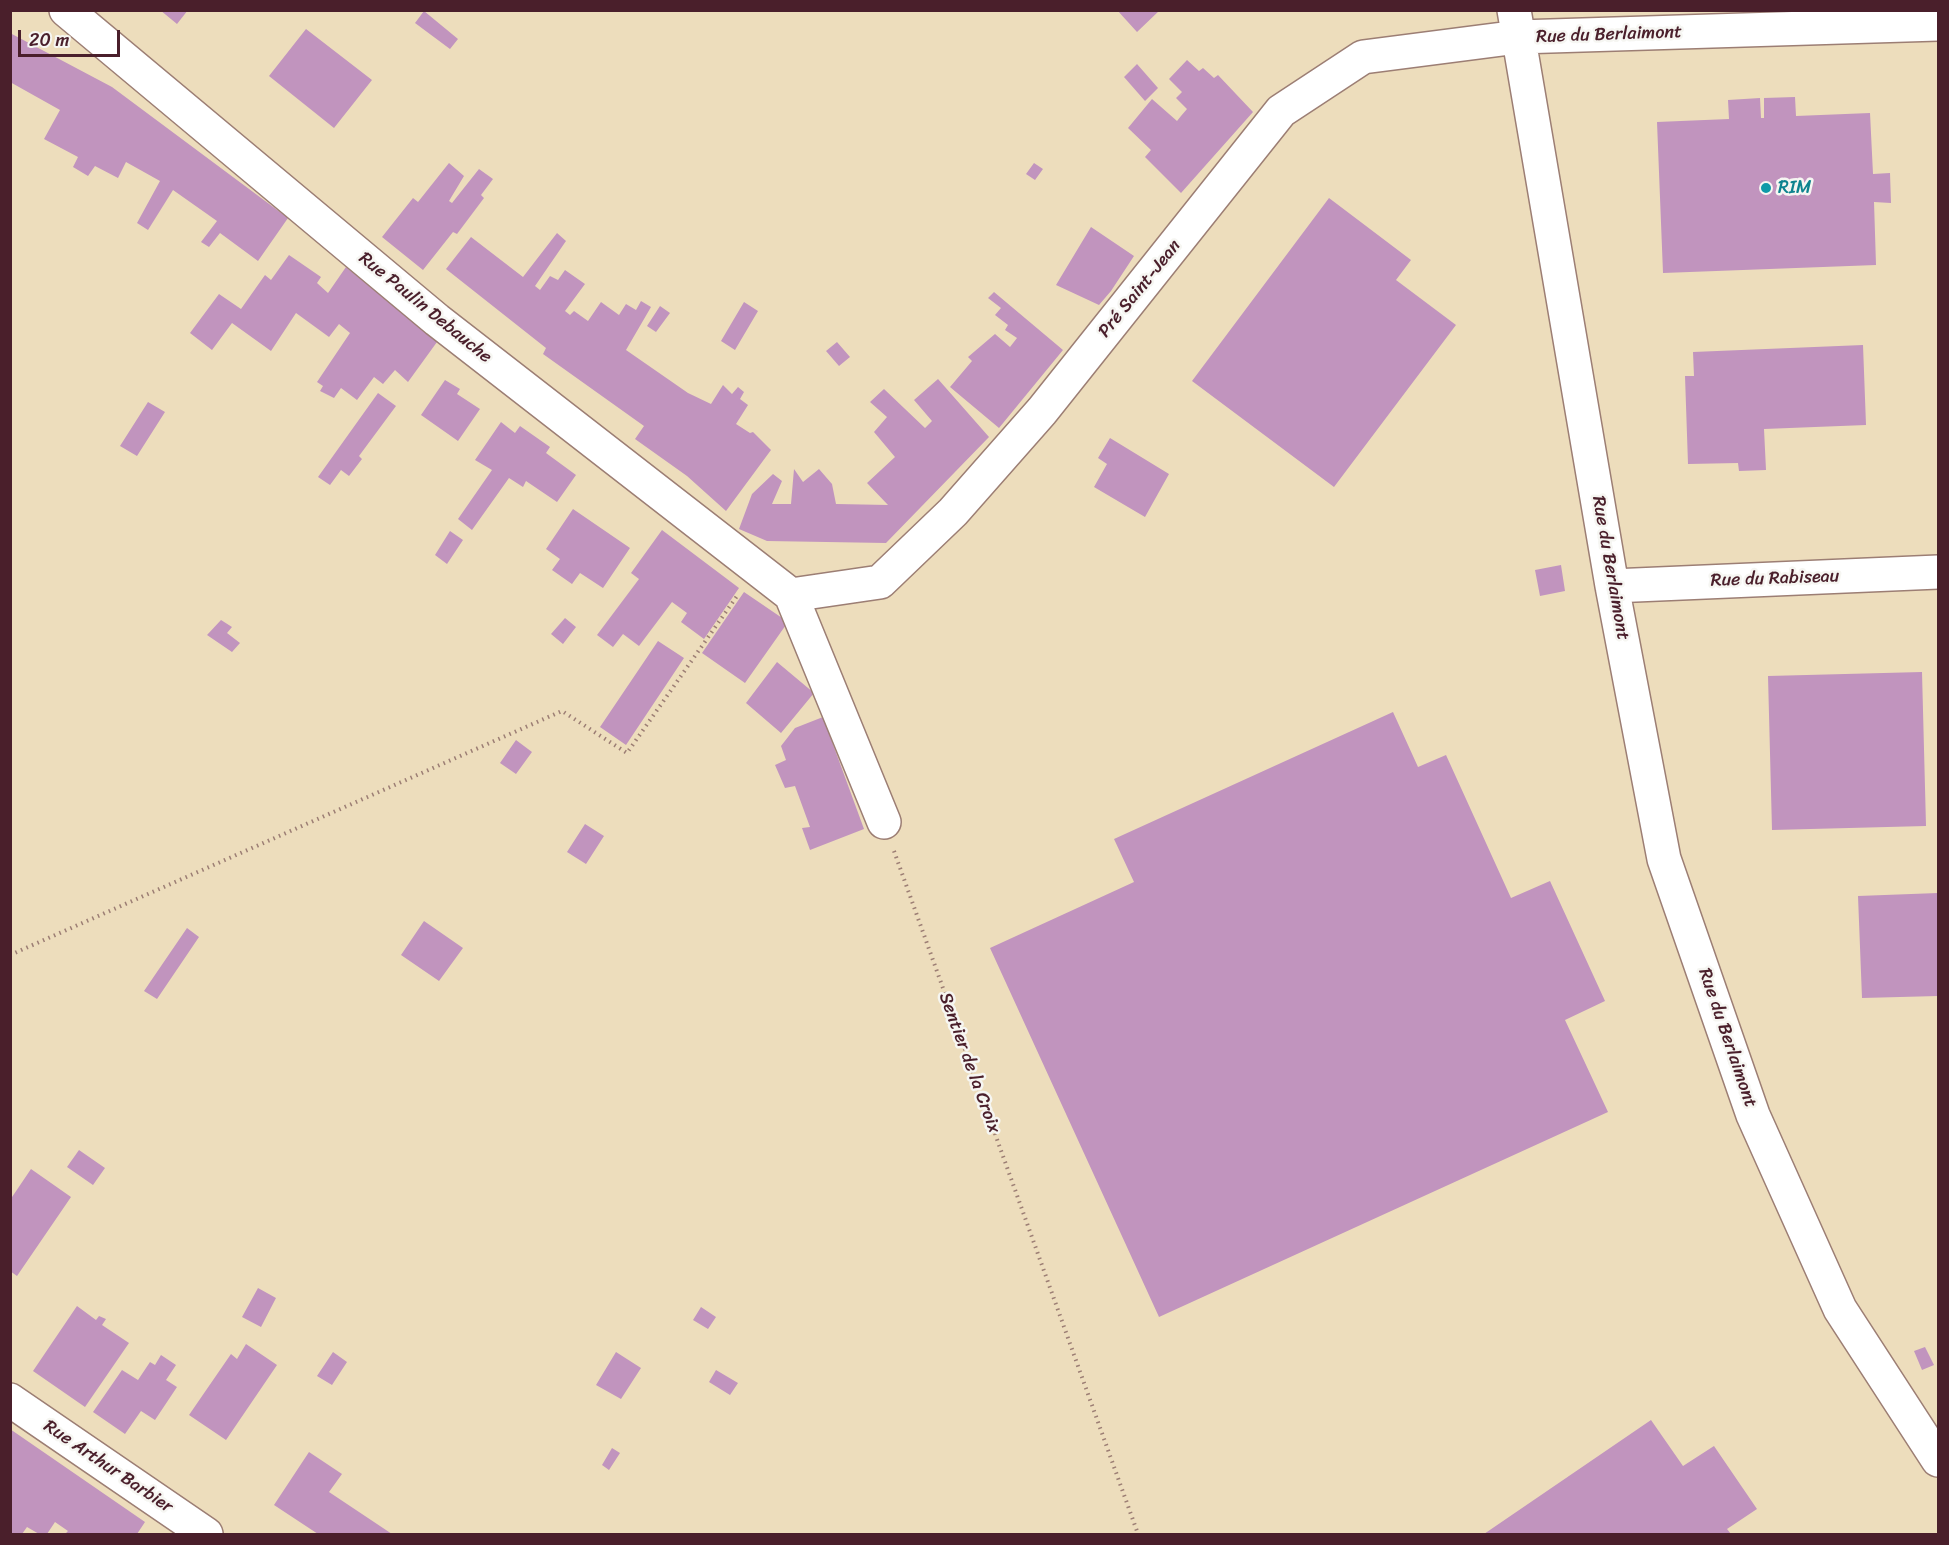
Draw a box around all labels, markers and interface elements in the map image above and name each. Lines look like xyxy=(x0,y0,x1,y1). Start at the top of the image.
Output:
scale bar xyxy=(21,18,123,56)
street label: Rue du Berlaimont xyxy=(1536,22,1682,48)
text: 20 m xyxy=(29,24,69,56)
place label: RIM xyxy=(1778,177,1811,199)
marker: RIM xyxy=(1759,181,1773,195)
street label: Pré Saint-Jean xyxy=(1094,236,1186,342)
street label: Rue Paulin Debauche xyxy=(354,248,496,368)
street label: Rue du Berlaimont xyxy=(1587,494,1633,642)
street label: Rue du Rabiseau xyxy=(1710,566,1840,592)
street label: Rue du Berlaimont xyxy=(1693,965,1761,1111)
street label: Sentier de la Croix xyxy=(934,990,1004,1136)
street label: Rue Arthur Barbier xyxy=(39,1416,177,1518)

